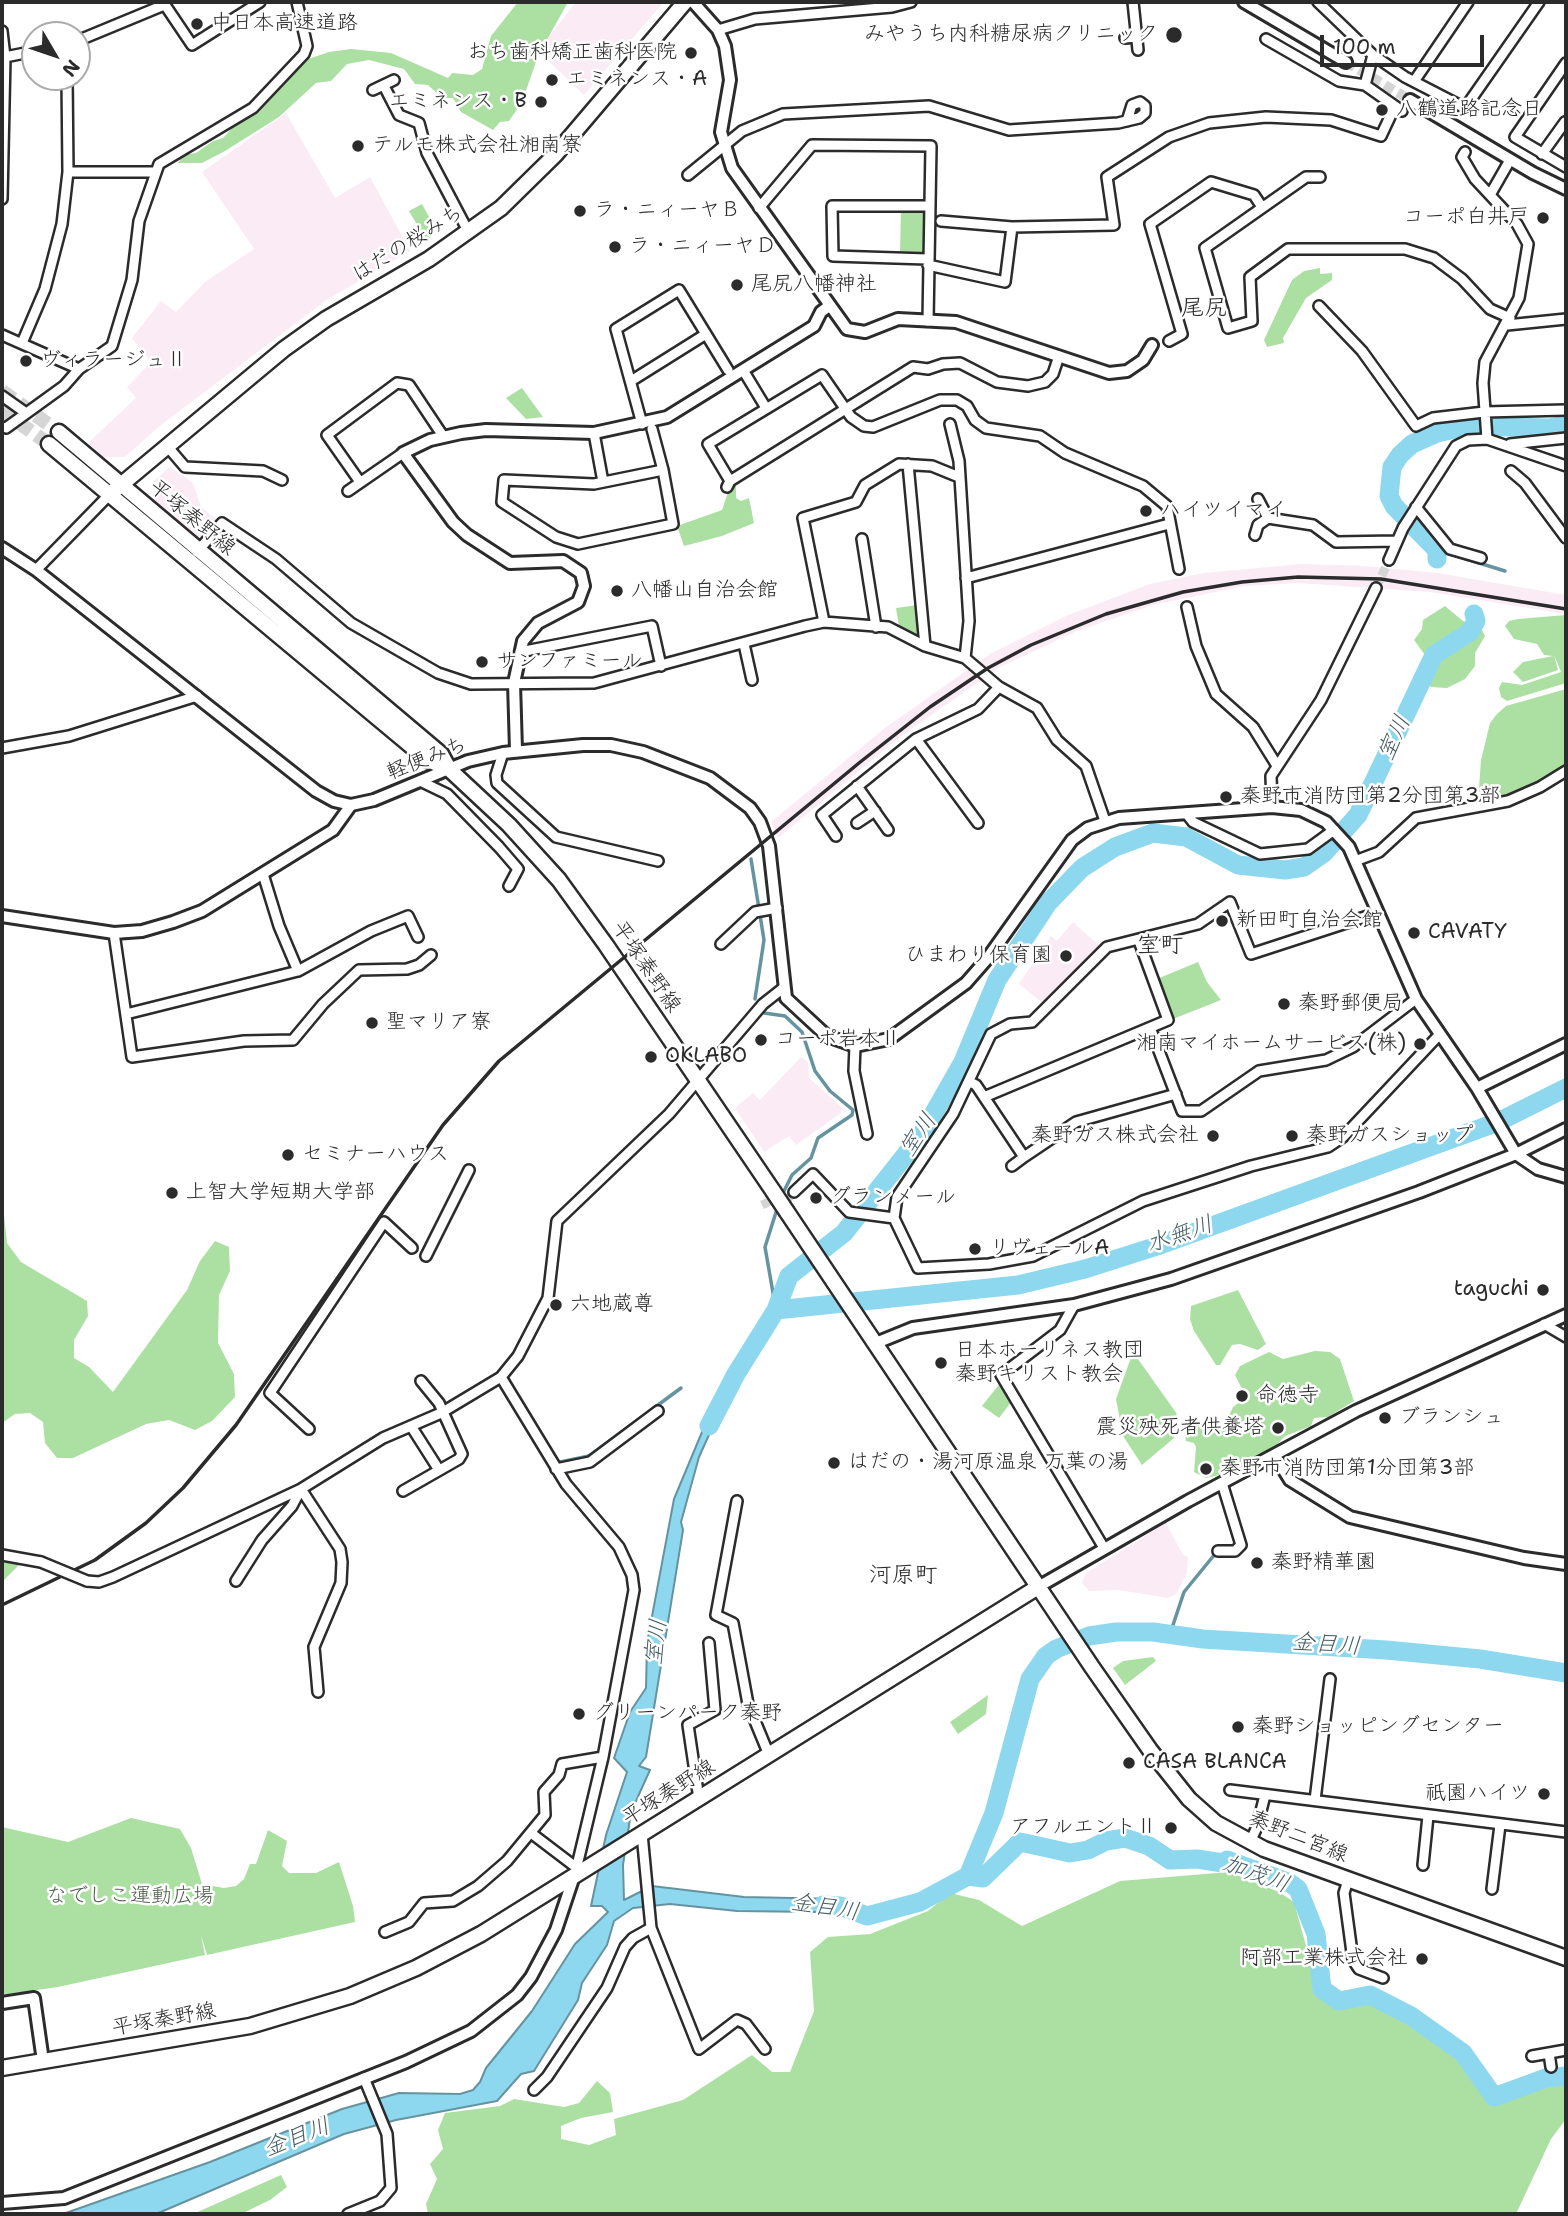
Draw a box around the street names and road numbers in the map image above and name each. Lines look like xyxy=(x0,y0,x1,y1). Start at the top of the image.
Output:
street label: はだの桜みち xyxy=(348,200,468,288)
street label: 平塚秦野線 xyxy=(144,475,240,561)
street label: 軽便みち xyxy=(383,732,471,786)
street label: 平塚秦野線 xyxy=(606,916,686,1018)
street label: 平塚秦野線 xyxy=(618,1754,720,1832)
street label: 秦野二宮線 xyxy=(1245,1806,1351,1868)
street label: 平塚秦野線 xyxy=(110,1998,218,2042)

